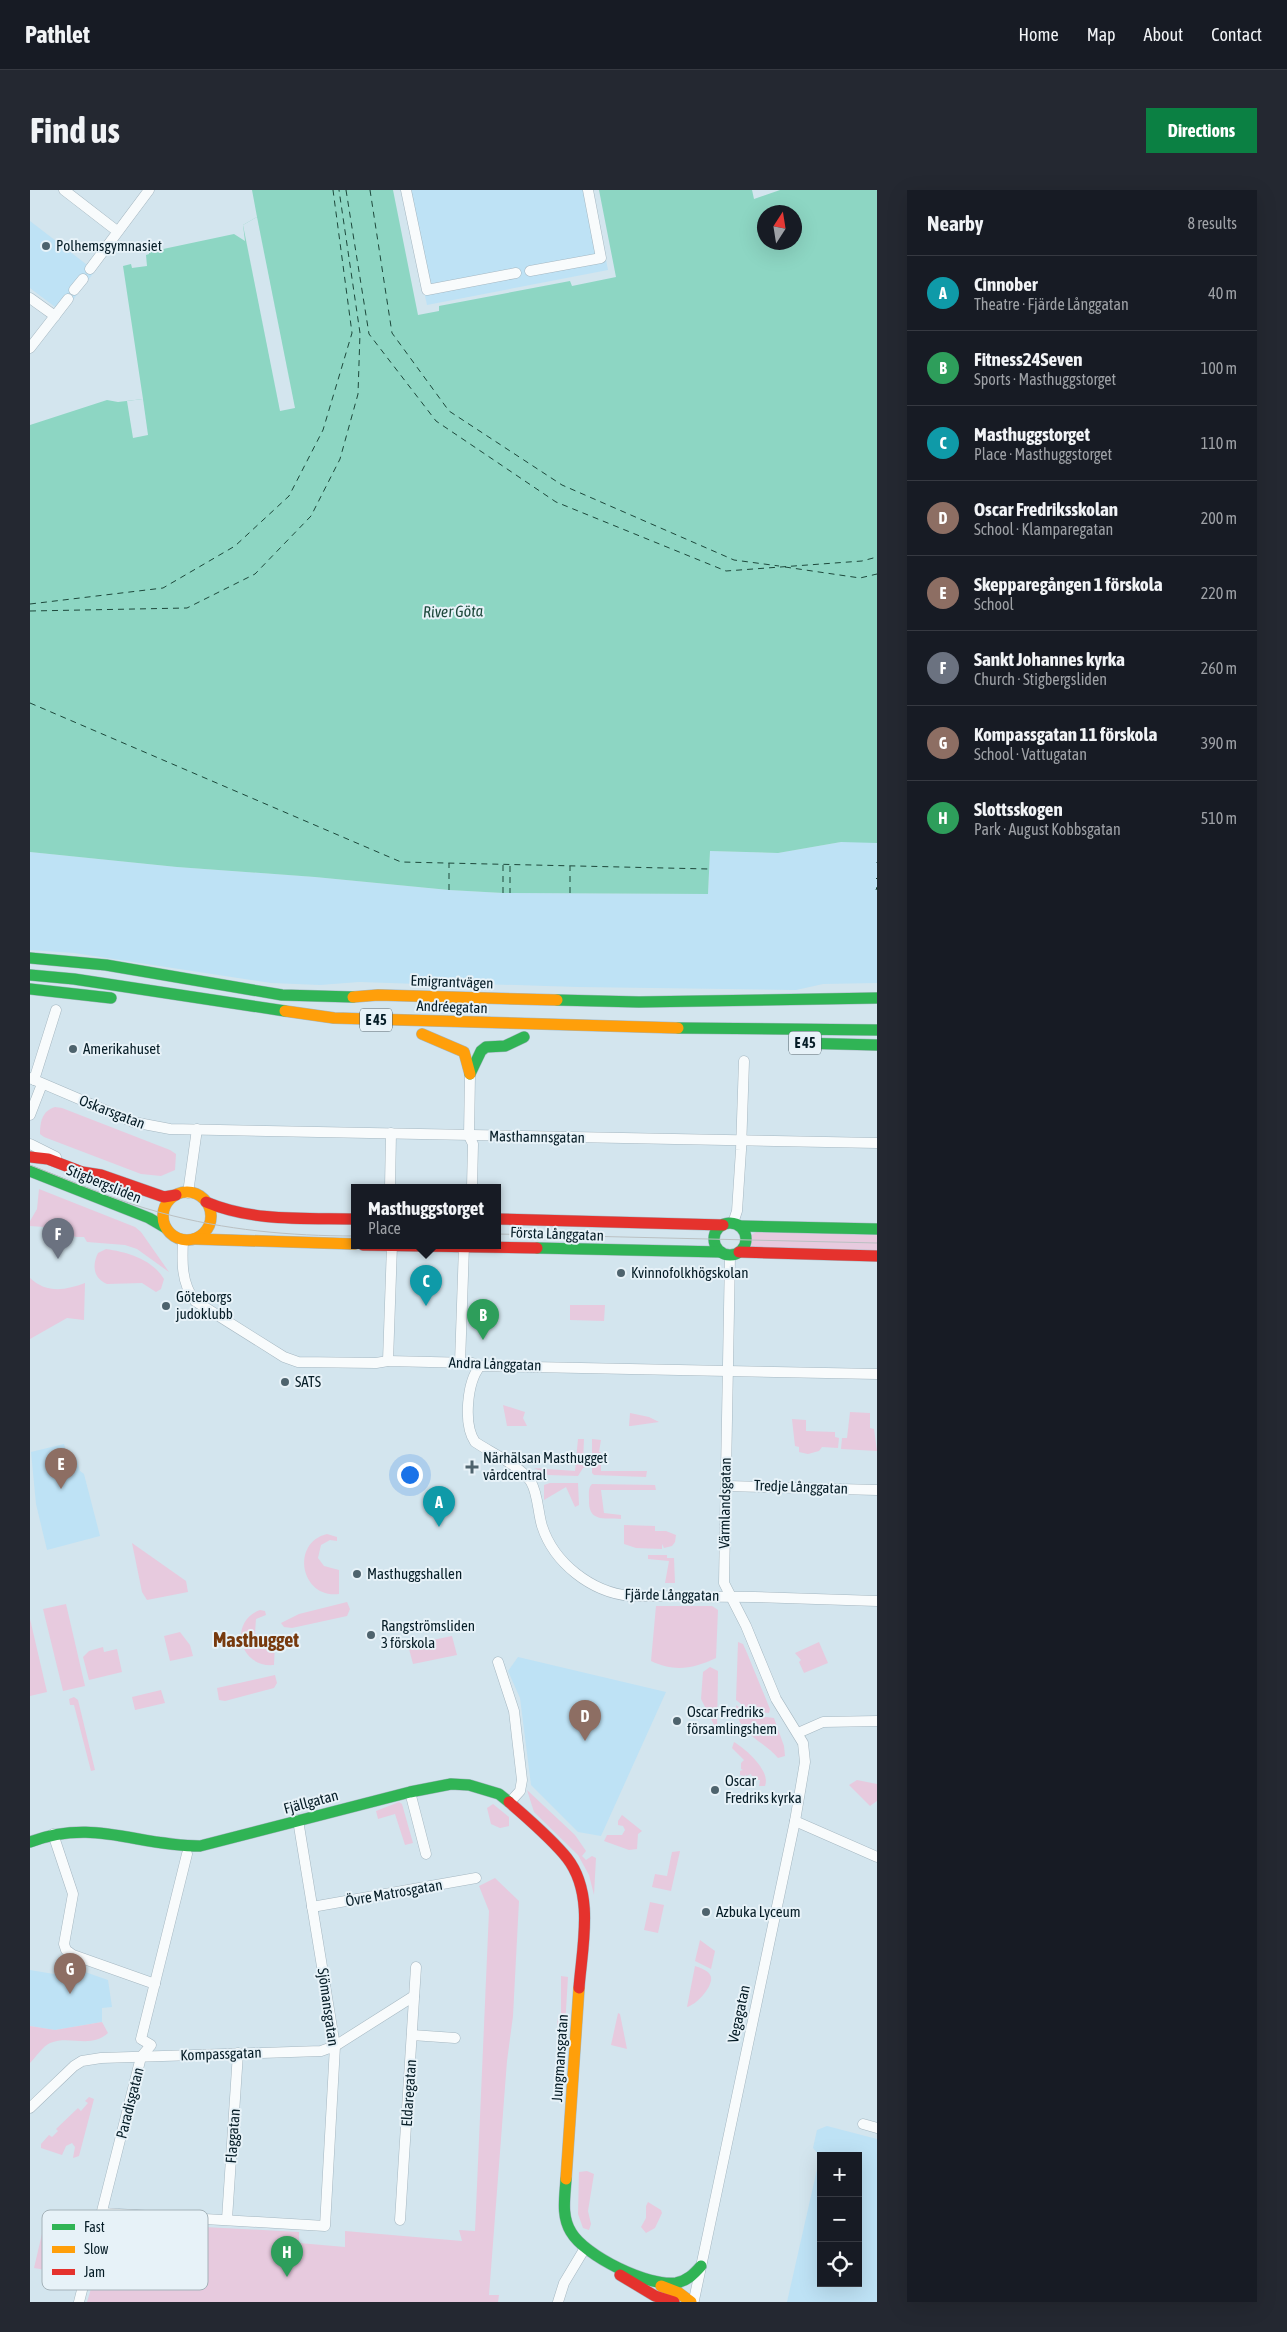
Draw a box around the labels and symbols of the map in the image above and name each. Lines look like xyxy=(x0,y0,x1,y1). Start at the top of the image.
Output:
north arrow xyxy=(757,205,802,250)
place label: Polhemsgymnasiet xyxy=(56,237,162,254)
marker: Polhemsgymnasiet xyxy=(40,240,52,252)
water label: River Göta xyxy=(423,601,484,621)
street label: Emigrantvägen xyxy=(410,972,494,991)
street label: Andréegatan xyxy=(416,997,488,1016)
road number: E 45 xyxy=(360,1008,392,1032)
road number: E 45 xyxy=(789,1031,821,1054)
place label: Amerikahuset xyxy=(83,1040,160,1057)
marker: Amerikahuset xyxy=(67,1043,79,1055)
street label: Oskarsgatan xyxy=(77,1091,147,1132)
street label: Masthamnsgatan xyxy=(489,1127,585,1146)
street label: Stigbergsliden xyxy=(64,1161,144,1206)
pin: F xyxy=(42,1218,74,1259)
street label: Första Långgatan xyxy=(510,1223,604,1244)
place label: Kvinnofolkhögskolan xyxy=(631,1264,749,1281)
pin: C xyxy=(410,1265,442,1306)
marker: Kvinnofolkhögskolan xyxy=(615,1267,627,1279)
place label: Göteborgs judoklubb xyxy=(175,1288,233,1322)
pin: B xyxy=(467,1299,499,1340)
marker: Göteborgs judoklubb xyxy=(160,1300,172,1312)
street label: Andra Långgatan xyxy=(448,1353,542,1374)
place label: SATS xyxy=(295,1373,321,1390)
marker: SATS xyxy=(279,1376,291,1388)
pin: E xyxy=(45,1448,77,1489)
place label: Närhälsan Masthugget vårdcentral xyxy=(483,1449,608,1483)
street label: Värmlandsgatan xyxy=(715,1457,734,1549)
marker: Närhälsan Masthugget vårdcentral xyxy=(465,1460,479,1474)
your location xyxy=(397,1462,423,1488)
street label: Tredje Långgatan xyxy=(754,1476,848,1497)
pin: A xyxy=(423,1486,455,1527)
place label: Masthuggshallen xyxy=(367,1565,462,1582)
marker: Masthuggshallen xyxy=(351,1568,363,1580)
street label: Fjärde Långgatan xyxy=(624,1585,720,1604)
place label: Rangströmsliden 3 förskola xyxy=(381,1617,475,1651)
district label: Masthugget xyxy=(213,1628,299,1651)
marker: Rangströmsliden 3 förskola xyxy=(365,1629,377,1641)
pin: D xyxy=(569,1700,601,1741)
place label: Oscar Fredriks församlingshem xyxy=(687,1703,777,1737)
marker: Oscar Fredriks församlingshem xyxy=(671,1715,683,1727)
place label: Oscar Fredriks kyrka xyxy=(725,1772,802,1806)
marker: Oscar Fredriks kyrka xyxy=(709,1784,721,1796)
street label: Fjällgatan xyxy=(282,1786,340,1817)
street label: Övre Matrosgatan xyxy=(344,1876,444,1909)
place label: Azbuka Lyceum xyxy=(716,1903,801,1920)
marker: Azbuka Lyceum xyxy=(700,1906,712,1918)
pin: G xyxy=(54,1953,86,1994)
street label: Sjömansgatan xyxy=(315,1967,342,2047)
street label: Vegagatan xyxy=(724,1984,753,2044)
street label: Jungmansgatan xyxy=(548,2014,571,2102)
street label: Kompassgatan xyxy=(180,2044,262,2063)
street label: Eldaregatan xyxy=(398,2059,419,2127)
street label: Paradisgatan xyxy=(112,2066,147,2140)
street label: Flaggatan xyxy=(222,2108,243,2164)
legend xyxy=(42,2210,208,2290)
text: Fast xyxy=(84,2219,105,2235)
pin: H xyxy=(271,2236,303,2277)
text: Slow xyxy=(84,2241,109,2257)
text: Jam xyxy=(84,2264,105,2280)

